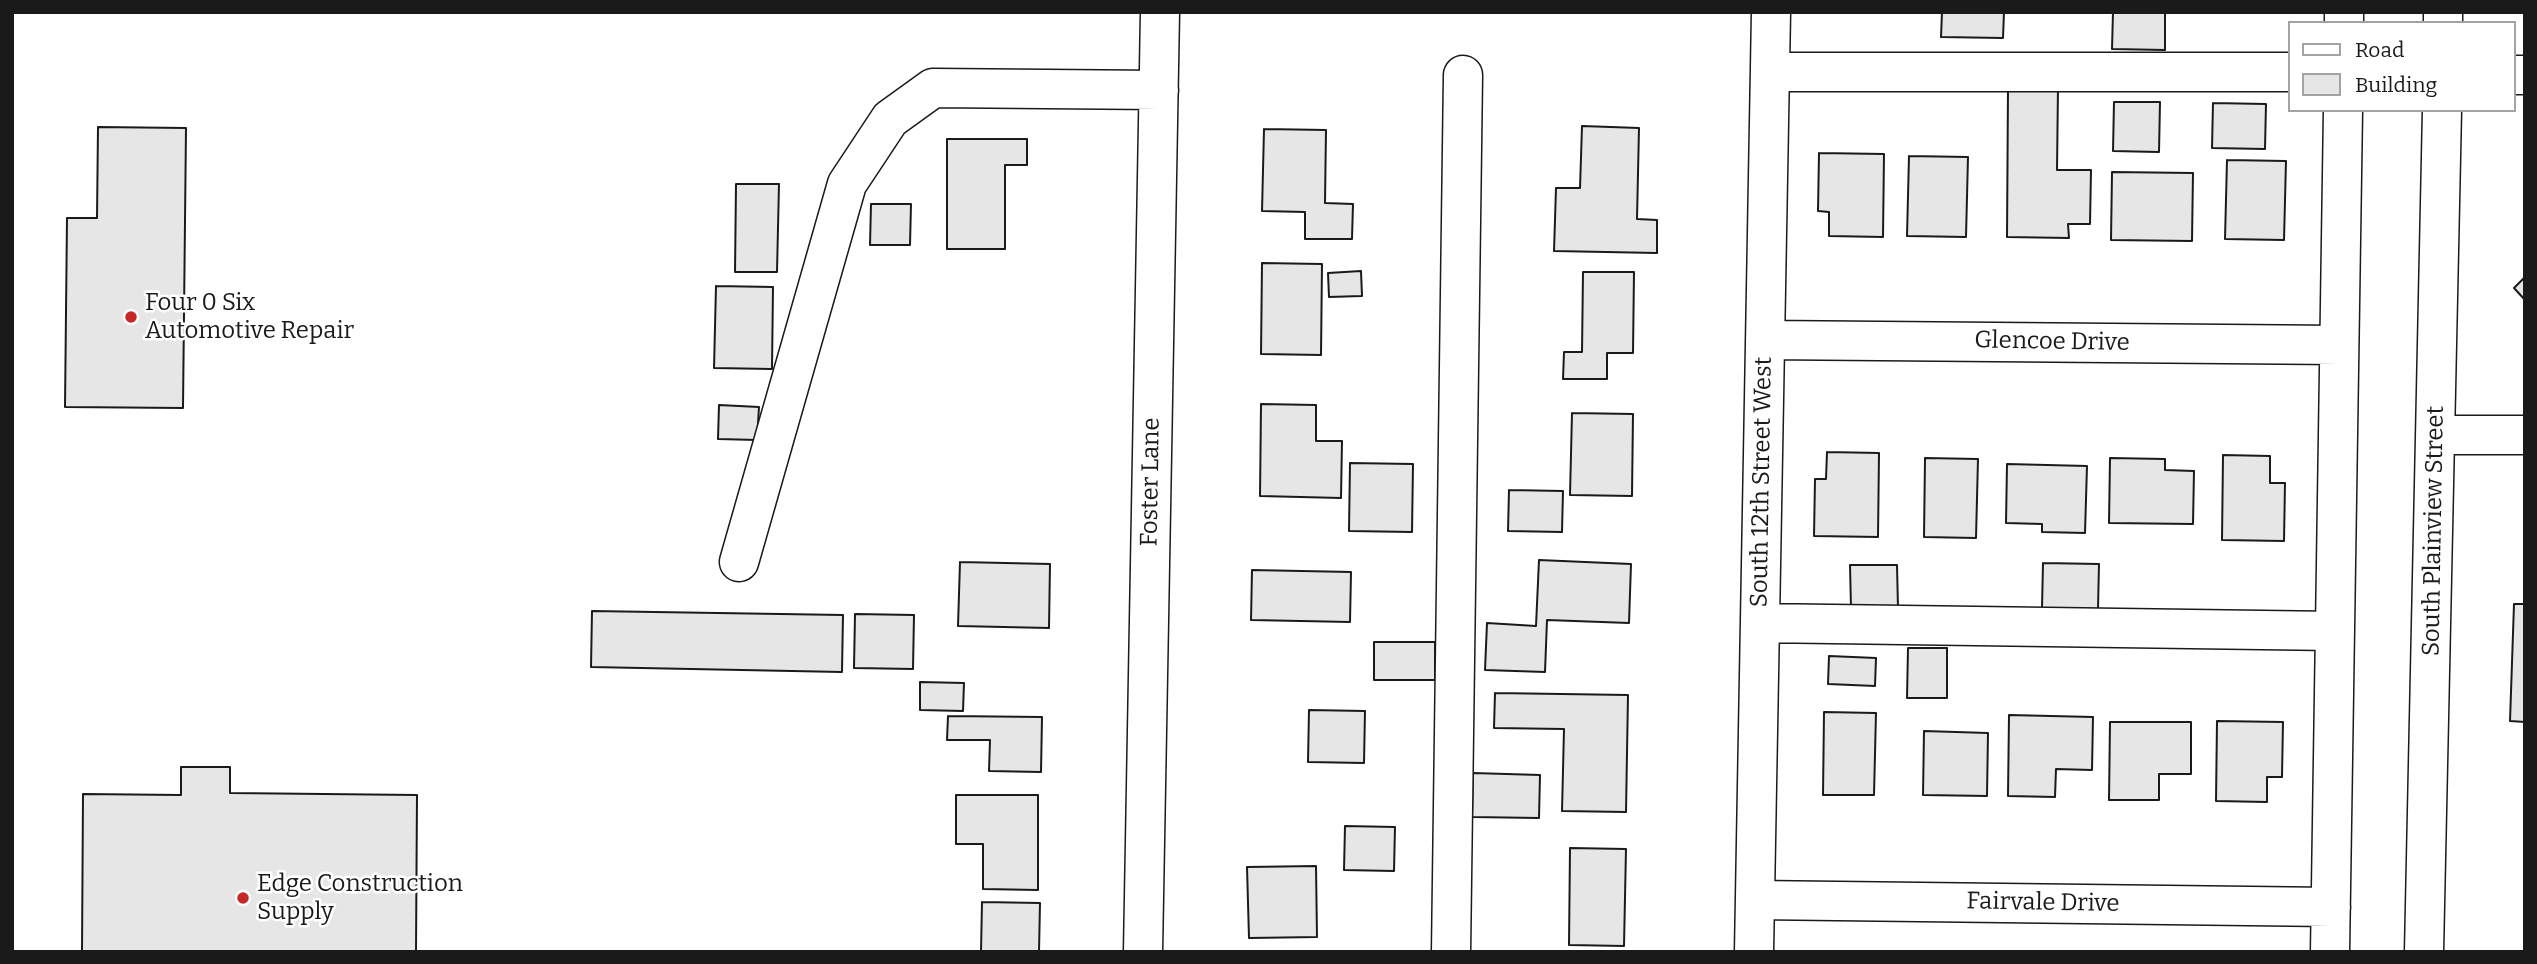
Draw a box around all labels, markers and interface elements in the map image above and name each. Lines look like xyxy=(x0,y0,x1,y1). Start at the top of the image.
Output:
legend xyxy=(2288,21,2516,112)
text: Road xyxy=(2355,37,2404,63)
text: Building xyxy=(2355,72,2437,98)
place label: Four 0 Six Automotive Repair xyxy=(145,289,354,345)
marker: Four 0 Six Automotive Repair xyxy=(123,309,139,325)
street label: Glencoe Drive xyxy=(1974,326,2130,358)
street label: South 12th Street West xyxy=(1745,356,1779,608)
street label: South Plainview Street xyxy=(2417,406,2451,656)
street label: Foster Lane xyxy=(1135,417,1167,547)
place label: Edge Construction Supply xyxy=(257,870,463,926)
street label: Fairvale Drive xyxy=(1966,887,2120,919)
marker: Edge Construction Supply xyxy=(235,890,251,906)

